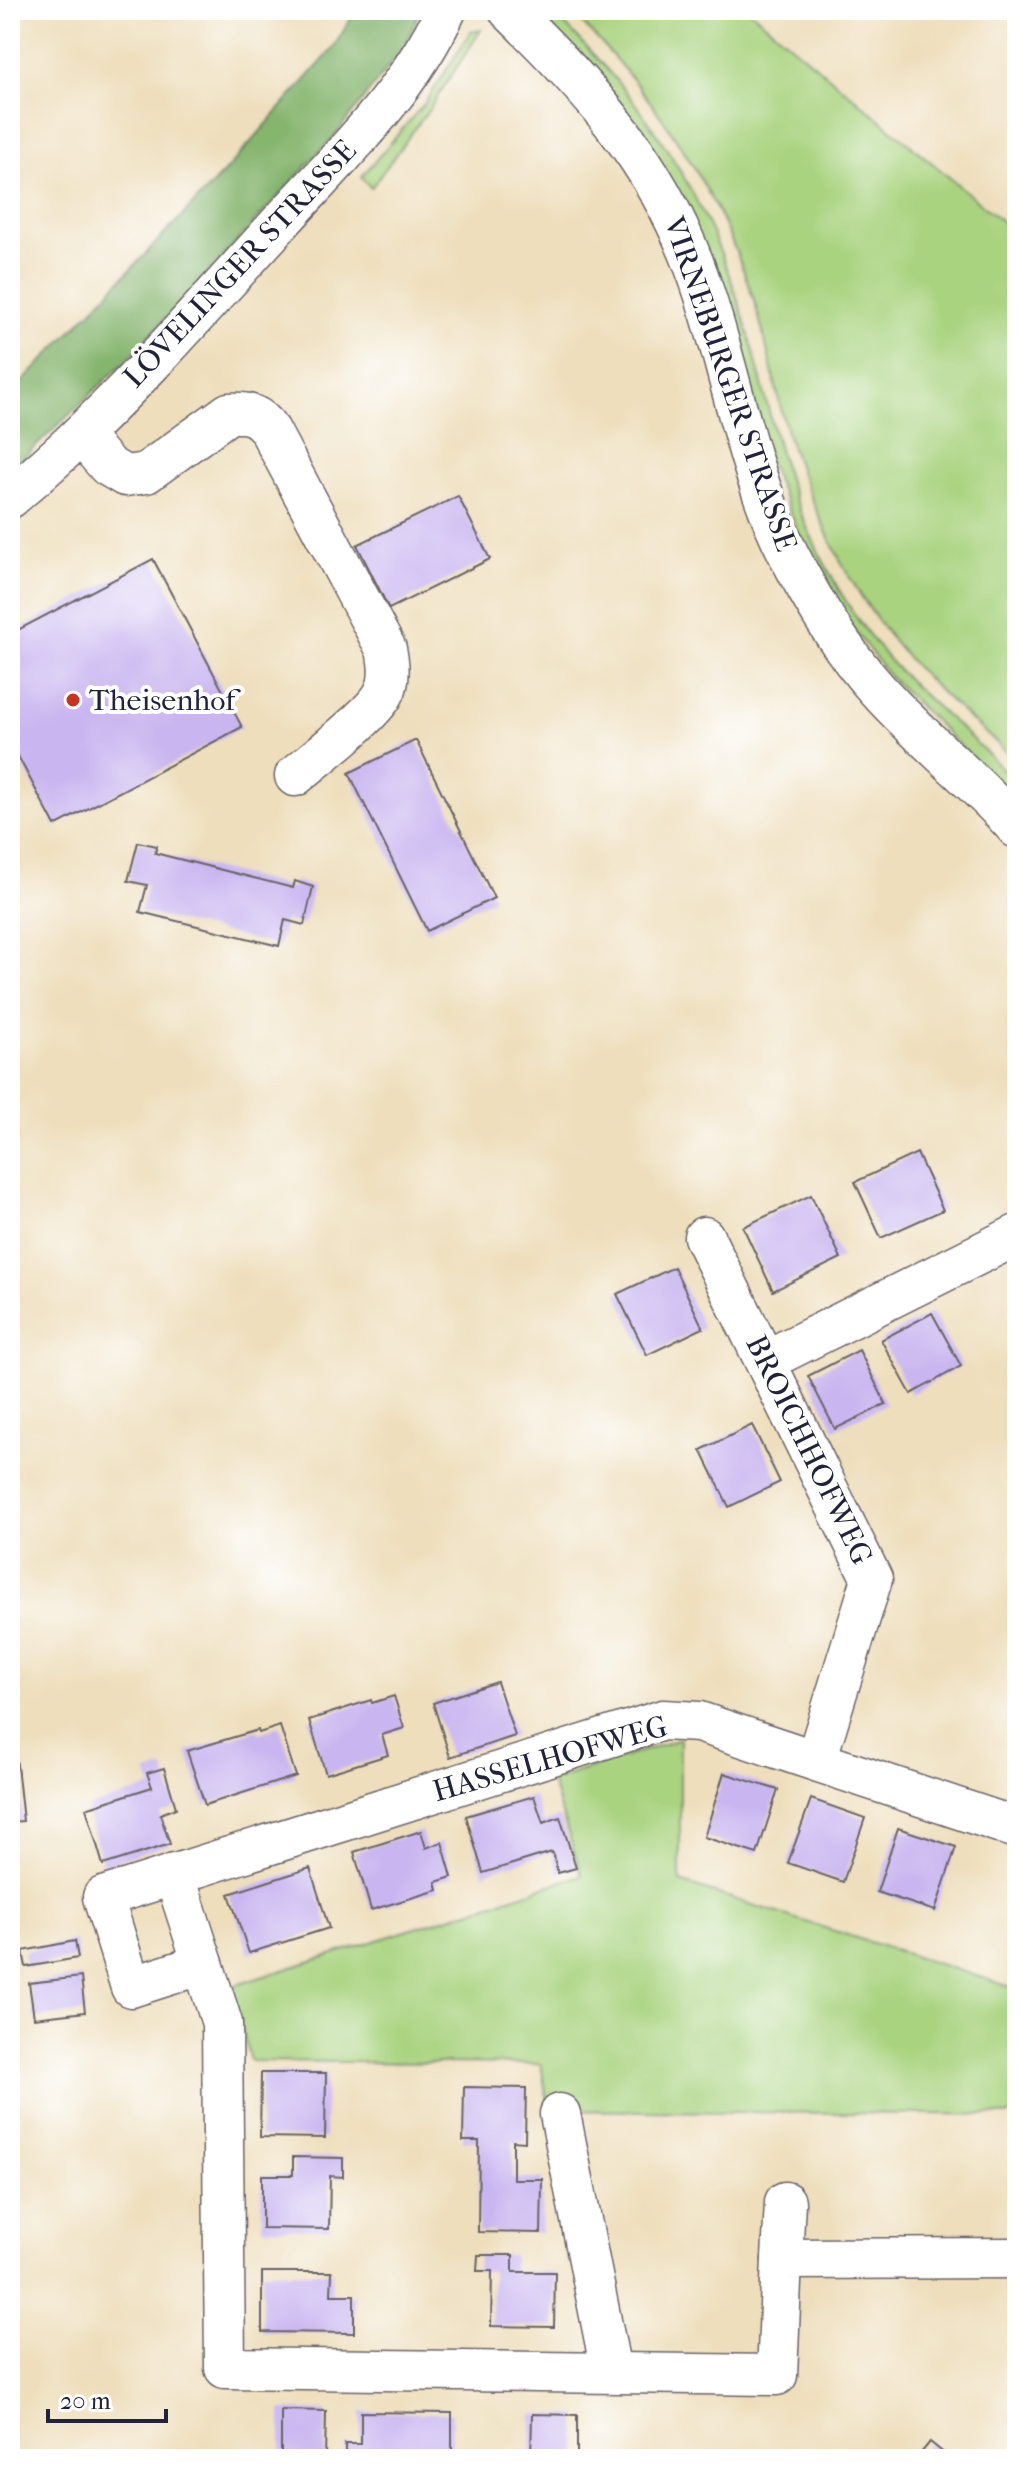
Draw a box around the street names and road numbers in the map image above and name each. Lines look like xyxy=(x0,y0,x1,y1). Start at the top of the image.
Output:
street label: LÖVELINGER STRASSE xyxy=(116,133,364,395)
street label: VIRNEBURGER STRASSE xyxy=(656,211,804,556)
street label: BROICHHOFWEG xyxy=(738,1330,880,1570)
street label: HASSELHOFWEG xyxy=(429,1709,671,1809)

